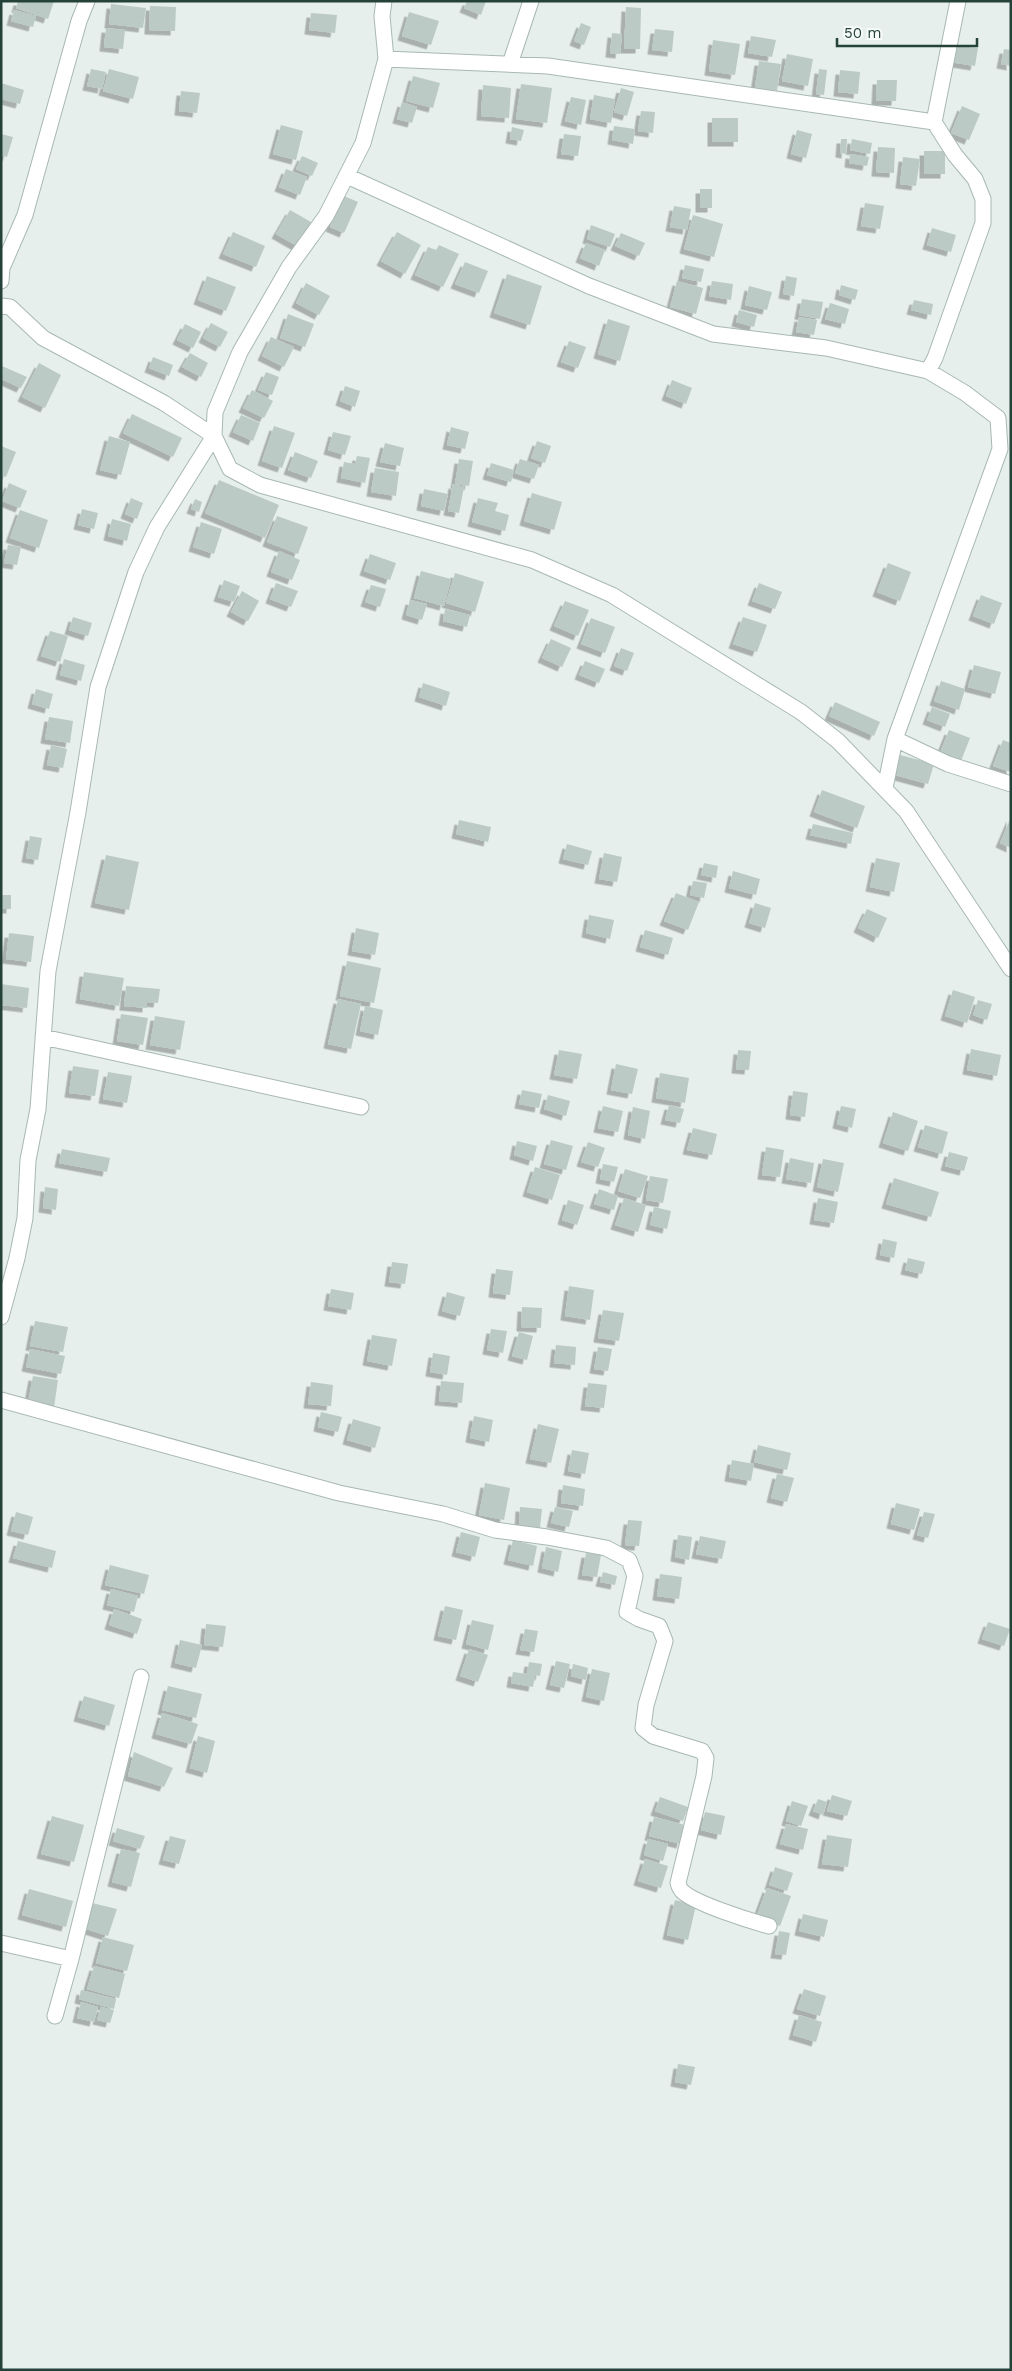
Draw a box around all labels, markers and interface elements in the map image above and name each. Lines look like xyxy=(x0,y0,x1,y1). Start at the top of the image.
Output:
scale bar xyxy=(837,15,977,47)
text: 50 m xyxy=(844,24,881,42)

